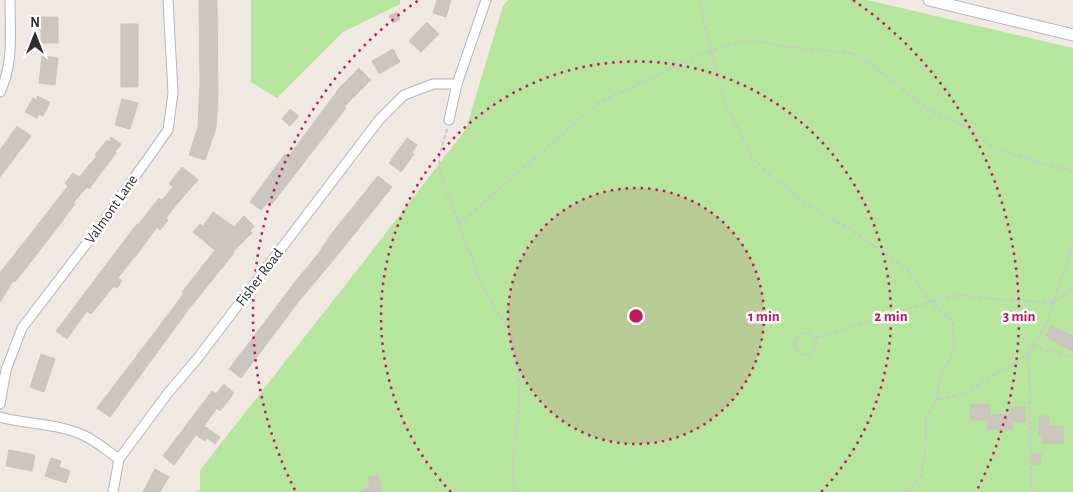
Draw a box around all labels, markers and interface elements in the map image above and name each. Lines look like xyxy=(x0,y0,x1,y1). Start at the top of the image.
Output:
north arrow xyxy=(10,10,60,60)
text: N xyxy=(30,16,40,30)
street label: Valmont Lane xyxy=(82,172,141,246)
street label: Fisher Road xyxy=(233,246,286,309)
centre of rings xyxy=(627,307,645,325)
text: 1 min xyxy=(748,309,780,324)
text: 2 min xyxy=(874,309,908,324)
text: 3 min xyxy=(1003,309,1035,324)

